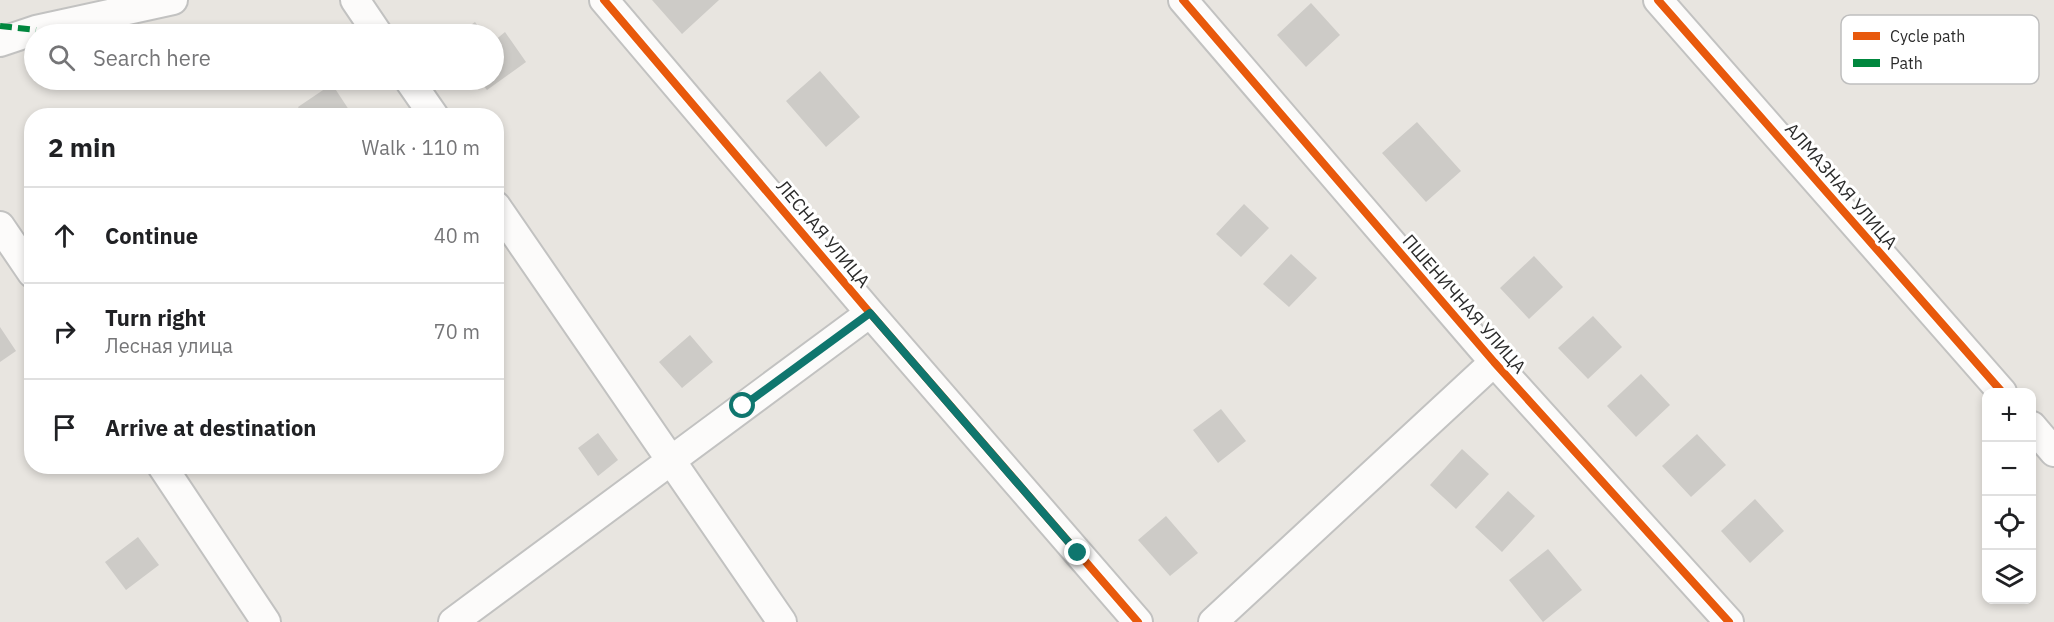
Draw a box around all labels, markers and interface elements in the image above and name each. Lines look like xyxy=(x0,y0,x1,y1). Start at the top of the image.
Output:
legend xyxy=(1841,15,2039,84)
search box xyxy=(24,24,504,90)
text: Cycle path xyxy=(1890,26,1965,46)
icon: search xyxy=(45,41,78,74)
text: Search here xyxy=(93,43,211,72)
text: Path xyxy=(1890,53,1923,73)
street label: АЛМАЗНАЯ УЛИЦА xyxy=(1780,118,1903,254)
text: 2 min xyxy=(48,130,116,164)
text: Walk · 110 m xyxy=(362,134,480,161)
street label: ЛЕСНАЯ УЛИЦА xyxy=(772,175,875,293)
icon: ahead xyxy=(48,219,81,252)
text: Continue xyxy=(105,221,198,250)
text: 40 m xyxy=(434,222,480,249)
street label: ПШЕНИЧНАЯ УЛИЦА xyxy=(1398,229,1531,378)
text: Turn right xyxy=(105,303,206,332)
icon: right xyxy=(48,315,81,348)
text: 70 m xyxy=(434,318,480,345)
text: Лесная улица xyxy=(105,332,233,359)
map controls xyxy=(1982,388,2036,604)
button: + xyxy=(1982,388,2036,442)
route start xyxy=(729,392,755,418)
icon: arrive xyxy=(48,411,81,444)
text: Arrive at destination xyxy=(105,413,316,442)
button: − xyxy=(1982,442,2036,496)
button: locate xyxy=(1982,496,2036,550)
route end xyxy=(1064,539,1090,565)
button: layers xyxy=(1982,550,2036,604)

